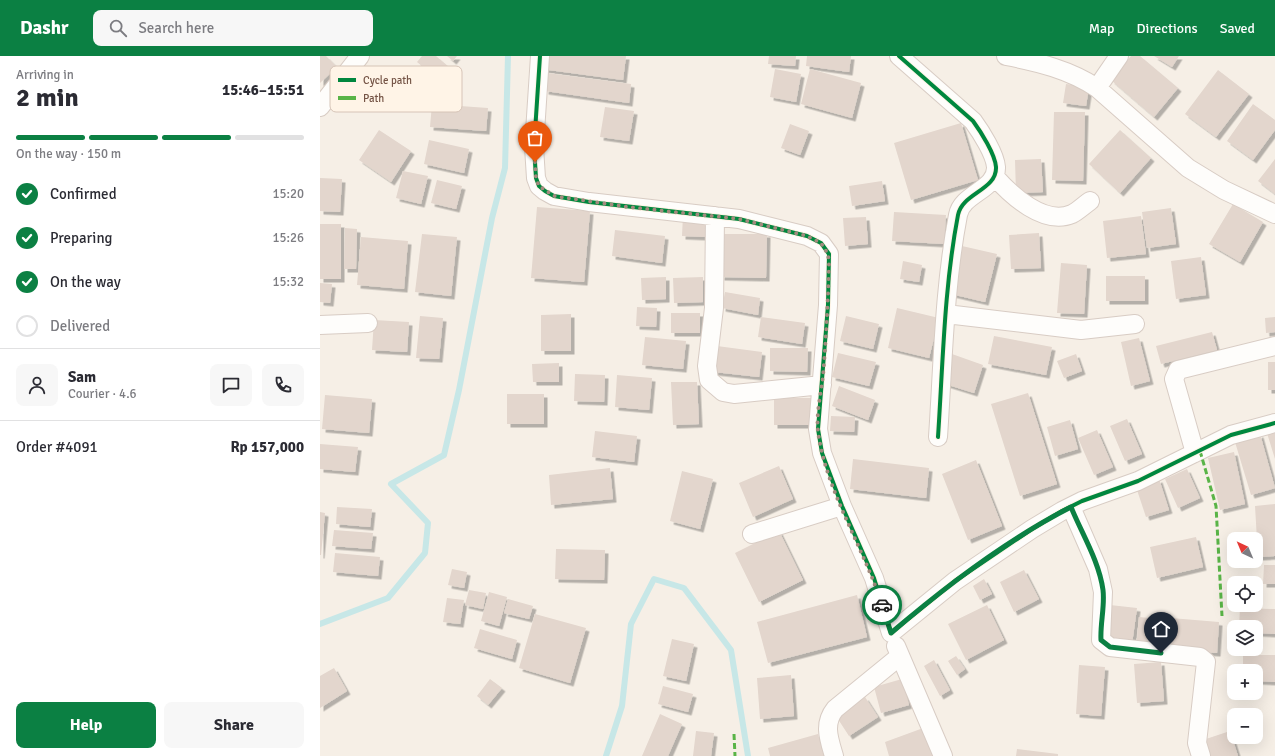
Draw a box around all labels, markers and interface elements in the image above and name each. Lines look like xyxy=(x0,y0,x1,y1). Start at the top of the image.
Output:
search box xyxy=(93,10,373,46)
text: Dashr xyxy=(20,16,69,40)
icon: search xyxy=(107,17,129,39)
text: Search here xyxy=(139,19,214,37)
text: Map xyxy=(1089,20,1115,37)
text: Directions xyxy=(1137,20,1198,37)
text: Saved xyxy=(1220,20,1255,37)
legend xyxy=(330,66,462,112)
text: Arriving in xyxy=(16,67,74,83)
text: Cycle path xyxy=(363,74,412,87)
text: 15:46–15:51 xyxy=(222,81,304,99)
text: 2 min xyxy=(16,82,79,114)
text: Path xyxy=(363,92,384,105)
pin xyxy=(518,121,552,162)
icon: bag xyxy=(524,127,546,149)
text: On the way · 150 m xyxy=(16,146,121,162)
icon: check xyxy=(16,183,38,205)
text: Confirmed xyxy=(50,185,117,203)
text: 15:20 xyxy=(272,186,304,202)
icon: check xyxy=(16,227,38,249)
text: Preparing xyxy=(50,229,113,247)
text: 15:26 xyxy=(272,230,304,246)
icon: check xyxy=(16,271,38,293)
text: On the way xyxy=(50,273,121,291)
text: 15:32 xyxy=(272,274,304,290)
text: Delivered xyxy=(50,317,110,335)
button: person xyxy=(16,364,58,406)
button: chat xyxy=(210,364,252,406)
button: phone xyxy=(262,364,304,406)
text: Sam xyxy=(68,368,96,386)
text: Courier · 4.6 xyxy=(68,386,137,402)
text: Order #4091 xyxy=(16,438,98,456)
text: Rp 157,000 xyxy=(230,438,304,456)
north arrow xyxy=(1227,532,1263,568)
map controls xyxy=(1227,532,1263,744)
button: locate xyxy=(1227,576,1263,612)
courier xyxy=(862,585,902,625)
icon: car xyxy=(871,594,893,616)
pin xyxy=(1144,612,1178,653)
icon: home xyxy=(1150,618,1172,640)
button: layers xyxy=(1227,620,1263,656)
button: + xyxy=(1227,664,1263,700)
button: Help xyxy=(16,702,156,748)
button: Share xyxy=(164,702,304,748)
button: − xyxy=(1227,708,1263,744)

